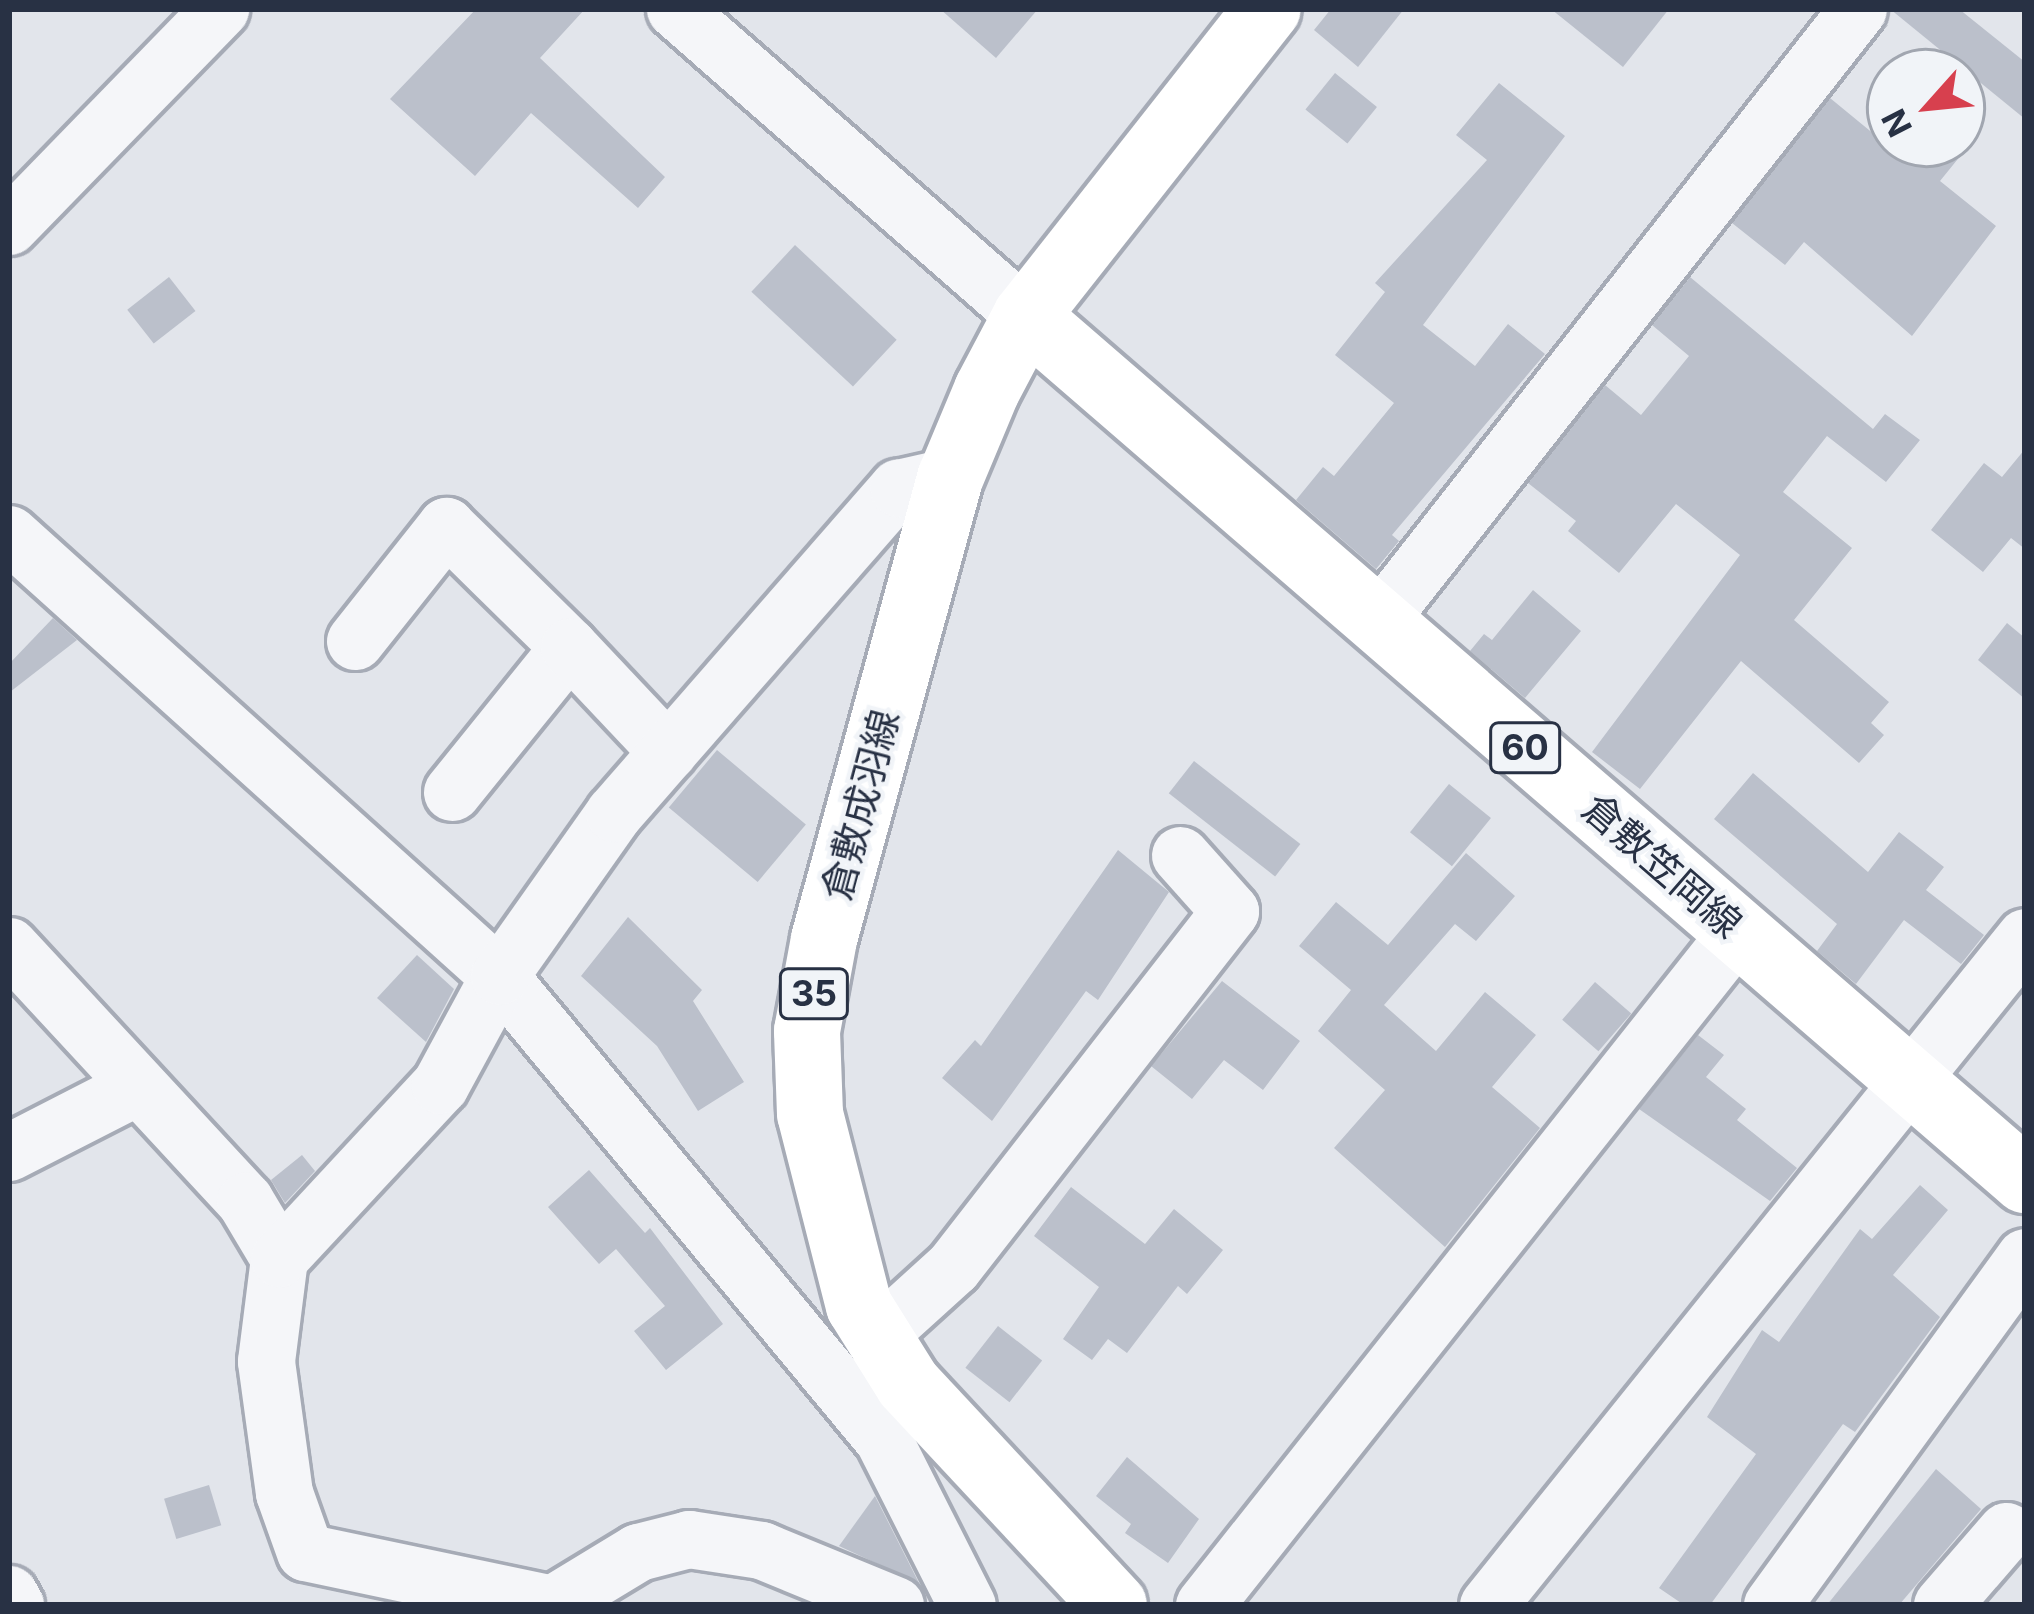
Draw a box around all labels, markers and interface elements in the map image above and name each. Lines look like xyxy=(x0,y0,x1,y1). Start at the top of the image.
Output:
north arrow xyxy=(1866,48,1986,168)
text: N xyxy=(1873,103,1920,143)
street label: 倉敷成羽線 xyxy=(813,705,909,905)
road number: 60 xyxy=(1489,718,1561,778)
street label: 倉敷笠岡線 xyxy=(1573,784,1751,948)
road number: 35 xyxy=(778,964,850,1024)

